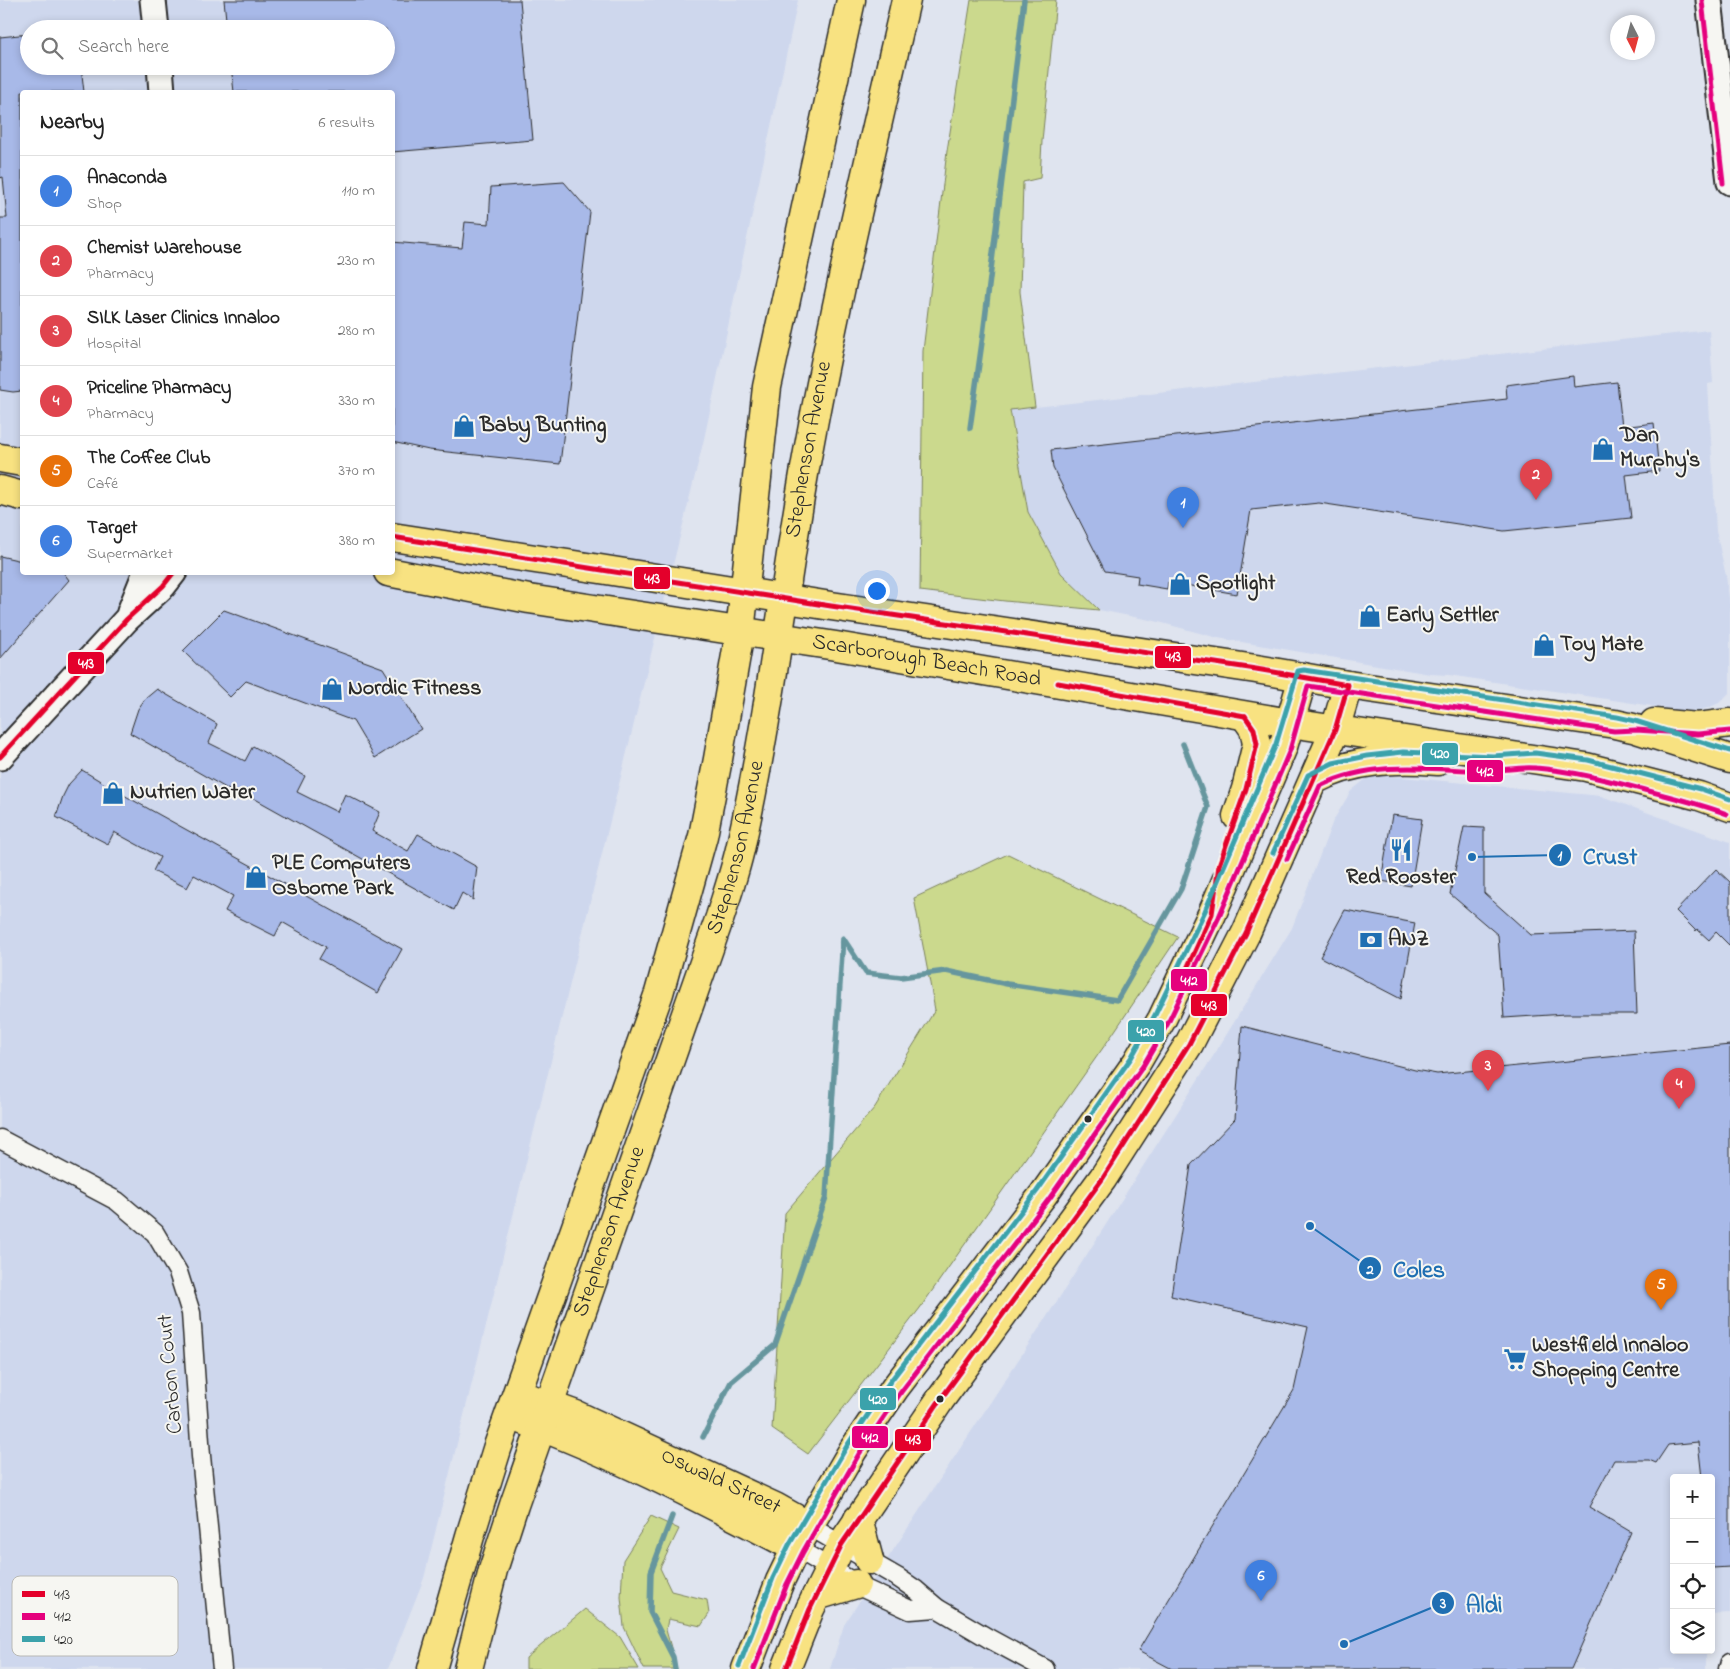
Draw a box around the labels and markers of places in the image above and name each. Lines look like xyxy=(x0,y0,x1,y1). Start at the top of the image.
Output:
place label: Baby Bunting xyxy=(479,410,606,443)
shop icon: Baby Bunting xyxy=(451,413,477,439)
place label: Dan Murphy's xyxy=(1619,420,1700,478)
shop icon: Dan Murphy's xyxy=(1590,436,1616,462)
pin: 2 xyxy=(1520,459,1552,500)
pin: 1 xyxy=(1167,487,1199,528)
place label: Spotlight xyxy=(1196,568,1276,601)
shop icon: Spotlight xyxy=(1167,571,1193,597)
place label: Early Settler xyxy=(1386,600,1500,633)
shop icon: Early Settler xyxy=(1357,603,1383,629)
place label: Toy Mate xyxy=(1560,629,1645,662)
shop icon: Toy Mate xyxy=(1531,632,1557,658)
place label: Nordic Fitness xyxy=(348,673,481,705)
shop icon: Nordic Fitness xyxy=(319,676,345,702)
place label: Nutrien Water xyxy=(130,777,256,809)
shop icon: Nutrien Water xyxy=(100,780,126,806)
callout: Crust xyxy=(1548,836,1647,875)
restaurant icon: Red Rooster xyxy=(1388,837,1414,863)
place label: PLE Computers Osborne Park xyxy=(272,848,411,905)
place label: Red Rooster xyxy=(1346,862,1457,894)
shop icon: PLE Computers Osborne Park xyxy=(243,864,269,890)
place label: ANZ xyxy=(1388,924,1429,956)
bank icon: ANZ xyxy=(1358,927,1384,953)
pin: 3 xyxy=(1472,1050,1504,1091)
pin: 4 xyxy=(1663,1068,1695,1109)
unlabelled marker xyxy=(1083,1114,1093,1124)
callout: Coles xyxy=(1358,1249,1454,1288)
pin: 5 xyxy=(1645,1269,1677,1310)
place label: Westfield Innaloo Shopping Centre xyxy=(1532,1330,1688,1388)
supermarket icon: Westfield Innaloo Shopping Centre xyxy=(1502,1346,1528,1372)
unlabelled marker xyxy=(935,1394,945,1404)
pin: 6 xyxy=(1245,1560,1277,1601)
callout: Aldi xyxy=(1430,1584,1512,1623)

